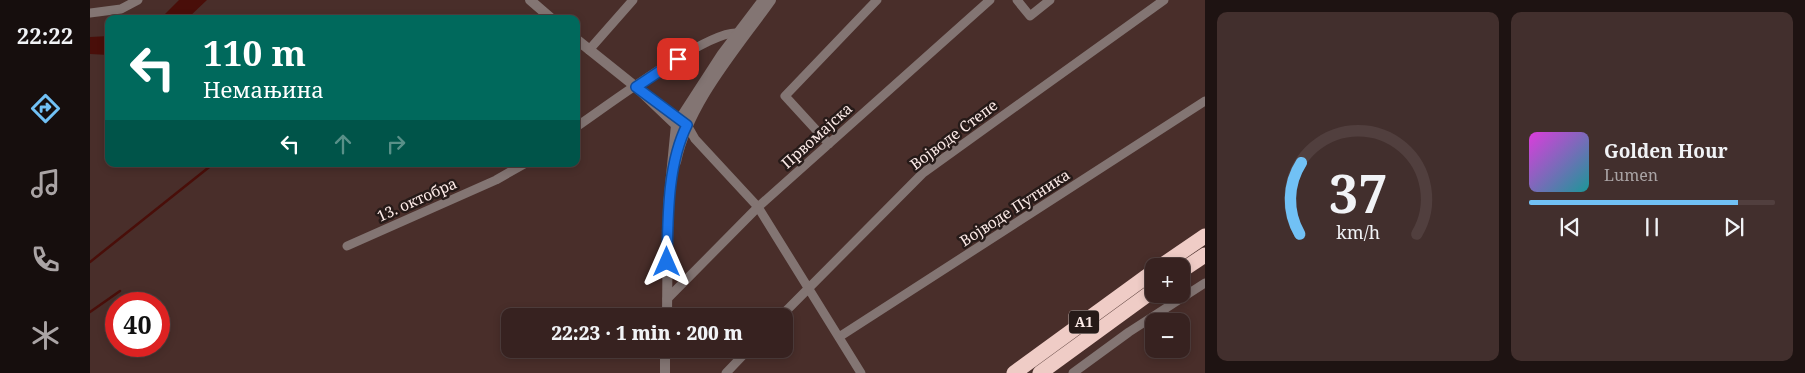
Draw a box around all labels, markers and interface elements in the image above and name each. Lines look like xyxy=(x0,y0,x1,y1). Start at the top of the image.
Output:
text: 22:22 xyxy=(17,20,73,50)
text: 110 m xyxy=(203,29,306,76)
icon: left xyxy=(120,35,185,100)
pin xyxy=(657,38,699,80)
icon: arrive xyxy=(664,45,692,73)
text: Немањина xyxy=(203,74,324,104)
icon: directions xyxy=(28,91,63,126)
street label: Војводе Степе xyxy=(906,95,1001,174)
street label: Првомајска xyxy=(777,98,856,172)
icon: left xyxy=(276,130,304,158)
icon: ahead xyxy=(329,130,357,158)
icon: right xyxy=(382,130,410,158)
text: Golden Hour xyxy=(1604,138,1728,164)
text: 37 xyxy=(1329,157,1387,228)
street label: Војводе Путника xyxy=(956,164,1073,250)
text: Lumen xyxy=(1604,164,1658,186)
icon: music xyxy=(28,166,63,201)
street label: 13. октобра xyxy=(374,173,460,226)
icon: previous xyxy=(1556,213,1584,241)
icon: pause xyxy=(1638,213,1666,241)
icon: next xyxy=(1720,213,1748,241)
text: km/h xyxy=(1336,220,1380,244)
position arrow xyxy=(640,235,692,287)
icon: phone xyxy=(28,242,63,277)
map controls xyxy=(1145,258,1190,358)
button: + xyxy=(1145,258,1190,303)
speed limit sign: 40 xyxy=(105,292,170,357)
road number: A1 xyxy=(1069,311,1099,334)
button: − xyxy=(1145,313,1190,358)
icon: climate xyxy=(28,318,63,353)
text: 22:23 · 1 min · 200 m xyxy=(551,320,743,346)

